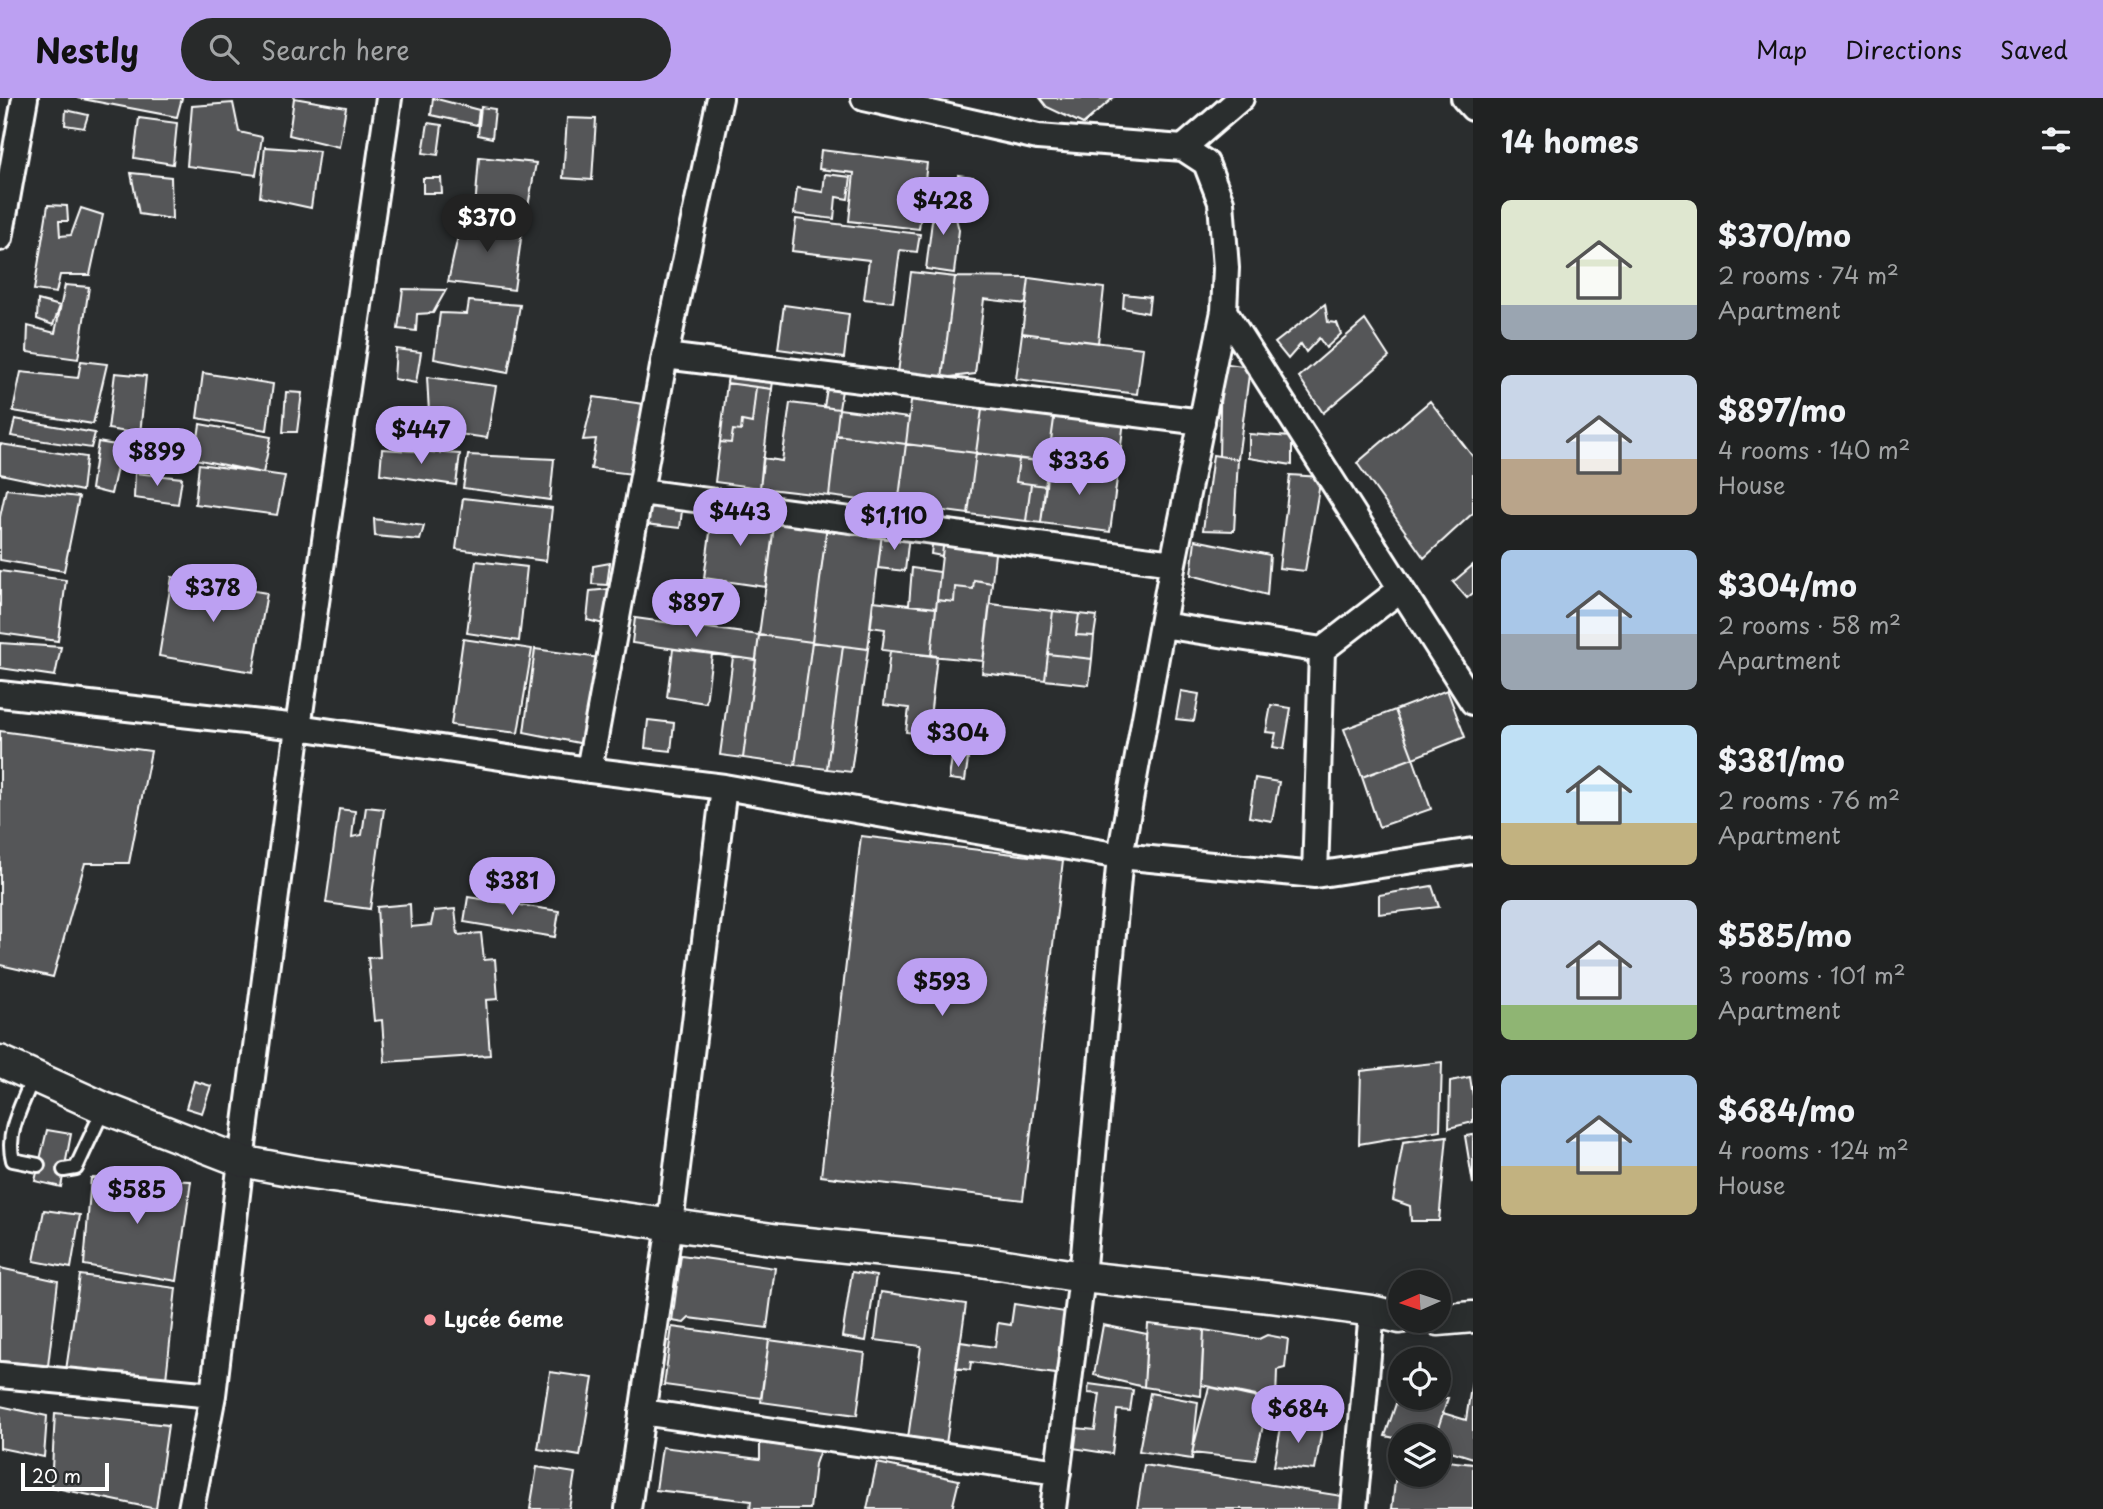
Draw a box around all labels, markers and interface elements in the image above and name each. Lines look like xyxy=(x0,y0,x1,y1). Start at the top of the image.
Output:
search box xyxy=(181,18,671,81)
text: Nestly xyxy=(35,24,139,74)
icon: search xyxy=(205,30,243,68)
text: Search here xyxy=(261,30,410,69)
text: Map xyxy=(1756,31,1807,67)
text: Directions xyxy=(1845,31,1962,67)
text: Saved xyxy=(2000,31,2068,67)
text: 14 homes xyxy=(1501,118,1639,163)
icon: filters xyxy=(2037,121,2075,159)
pin: $428 xyxy=(902,178,984,237)
text: $428 xyxy=(913,182,973,217)
pin: $370 xyxy=(446,194,528,254)
text: $370 xyxy=(458,199,516,234)
text: $370/mo xyxy=(1718,212,1851,257)
icon: home xyxy=(1557,228,1641,312)
text: 2 rooms · 74 m² xyxy=(1718,257,1899,292)
text: Apartment xyxy=(1718,292,1841,327)
text: $897/mo xyxy=(1718,387,1846,432)
icon: home xyxy=(1557,403,1641,487)
pin: $447 xyxy=(380,406,462,466)
text: $447 xyxy=(392,411,450,446)
pin: $899 xyxy=(116,428,198,488)
text: 4 rooms · 140 m² xyxy=(1718,432,1910,467)
text: $899 xyxy=(129,433,185,468)
pin: $336 xyxy=(1038,438,1120,497)
text: $336 xyxy=(1048,442,1110,477)
text: House xyxy=(1718,467,1785,502)
pin: $443 xyxy=(699,489,781,548)
pin: $1,110 xyxy=(837,492,951,552)
text: $443 xyxy=(709,493,771,528)
text: $1,110 xyxy=(861,497,927,532)
text: $304/mo xyxy=(1718,562,1857,607)
pin: $378 xyxy=(172,564,254,624)
text: $378 xyxy=(185,569,241,604)
icon: home xyxy=(1557,578,1641,662)
pin: $897 xyxy=(655,580,737,639)
text: $897 xyxy=(668,584,724,619)
text: 2 rooms · 58 m² xyxy=(1718,607,1901,642)
text: Apartment xyxy=(1718,642,1841,677)
pin: $304 xyxy=(917,710,999,769)
text: $304 xyxy=(927,714,989,749)
text: $381/mo xyxy=(1718,737,1845,782)
icon: home xyxy=(1557,753,1641,837)
text: 2 rooms · 76 m² xyxy=(1718,782,1900,817)
text: Apartment xyxy=(1718,817,1841,852)
pin: $381 xyxy=(471,858,553,917)
text: $381 xyxy=(485,862,539,897)
text: $585/mo xyxy=(1718,912,1852,957)
icon: home xyxy=(1557,928,1641,1012)
text: 3 rooms · 101 m² xyxy=(1718,957,1906,992)
pin: $593 xyxy=(901,958,983,1018)
text: $593 xyxy=(913,963,971,998)
text: Apartment xyxy=(1718,992,1841,1027)
text: $684/mo xyxy=(1718,1087,1855,1132)
icon: home xyxy=(1557,1103,1641,1187)
text: 4 rooms · 124 m² xyxy=(1718,1132,1909,1167)
pin: $585 xyxy=(96,1166,178,1226)
text: House xyxy=(1718,1167,1785,1202)
text: $585 xyxy=(108,1171,166,1206)
north arrow xyxy=(1388,1270,1451,1334)
map controls xyxy=(1388,1270,1451,1487)
place label: Lycée 6eme xyxy=(444,1302,564,1334)
marker: Lycée 6eme xyxy=(422,1312,438,1328)
button: locate xyxy=(1388,1347,1451,1410)
pin: $684 xyxy=(1257,1386,1339,1445)
text: $684 xyxy=(1267,1390,1329,1425)
button: layers xyxy=(1388,1424,1451,1487)
scale bar xyxy=(21,1460,108,1492)
text: 20 m xyxy=(32,1461,81,1489)

